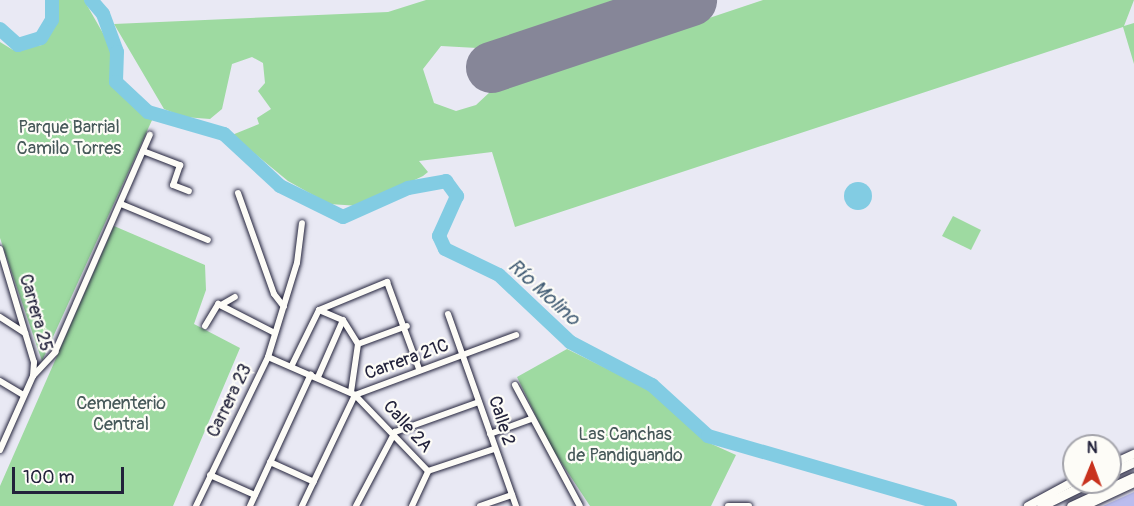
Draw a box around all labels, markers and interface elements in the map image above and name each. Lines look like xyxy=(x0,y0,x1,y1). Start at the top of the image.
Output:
park label: Parque Barrial Camilo Torres xyxy=(17,118,121,160)
water label: Río Molino xyxy=(503,254,585,330)
street label: Carrera 25 xyxy=(14,272,56,354)
street label: Carrera 21C xyxy=(362,335,452,385)
street label: Carrera 23 xyxy=(203,361,257,441)
street label: Calle 2 xyxy=(483,393,519,449)
park label: Cementerio Central xyxy=(76,394,166,436)
street label: Calle 2A xyxy=(378,397,436,457)
park label: Las Canchas de Pandiguando xyxy=(567,425,683,468)
north arrow xyxy=(1062,434,1122,494)
text: N xyxy=(1087,438,1098,458)
scale bar xyxy=(15,455,128,493)
text: 100 m xyxy=(23,466,75,489)

